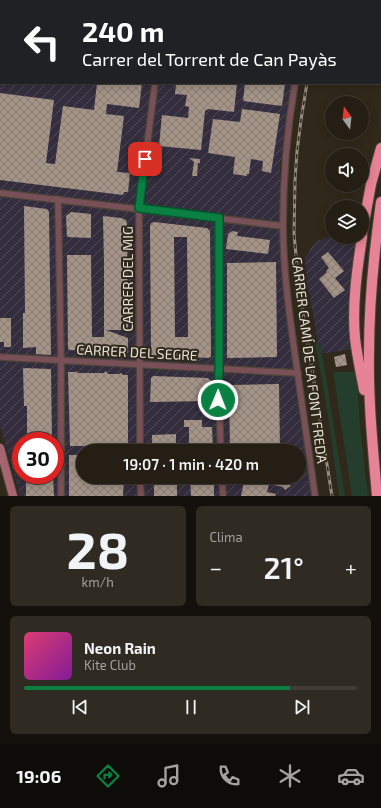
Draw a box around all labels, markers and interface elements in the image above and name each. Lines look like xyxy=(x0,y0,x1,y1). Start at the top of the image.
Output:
text: 240 m xyxy=(82,14,165,48)
icon: left xyxy=(16,16,68,68)
text: Carrer del Torrent de Can Payàs xyxy=(82,48,337,70)
north arrow xyxy=(325,96,369,140)
map controls xyxy=(325,96,369,244)
pin xyxy=(128,142,162,176)
icon: arrive xyxy=(134,148,156,170)
button: sound xyxy=(325,148,369,192)
button: layers xyxy=(325,200,369,244)
street label: CARRER DEL MIG xyxy=(119,226,136,332)
street label: CARRER CAMÍ DE LA FONT FREDA xyxy=(289,256,331,464)
street label: CARRER DEL SEGRE xyxy=(76,340,198,364)
position arrow xyxy=(197,379,239,421)
speed limit sign: 30 xyxy=(12,432,64,484)
text: 19:07 · 1 min · 420 m xyxy=(123,455,259,473)
text: 28 xyxy=(66,517,129,579)
text: Clima xyxy=(210,529,243,545)
text: 21° xyxy=(263,549,304,585)
text: − xyxy=(210,554,222,580)
text: + xyxy=(345,554,357,580)
text: km/h xyxy=(82,574,114,590)
text: Neon Rain xyxy=(84,639,156,657)
text: Kite Club xyxy=(84,657,136,673)
icon: previous xyxy=(69,696,91,718)
icon: pause xyxy=(180,696,202,718)
icon: next xyxy=(291,696,313,718)
icon: directions xyxy=(94,762,122,790)
icon: music xyxy=(155,762,183,790)
icon: phone xyxy=(215,762,243,790)
icon: climate xyxy=(276,762,304,790)
icon: car xyxy=(337,762,365,790)
text: 19:06 xyxy=(16,765,61,787)

